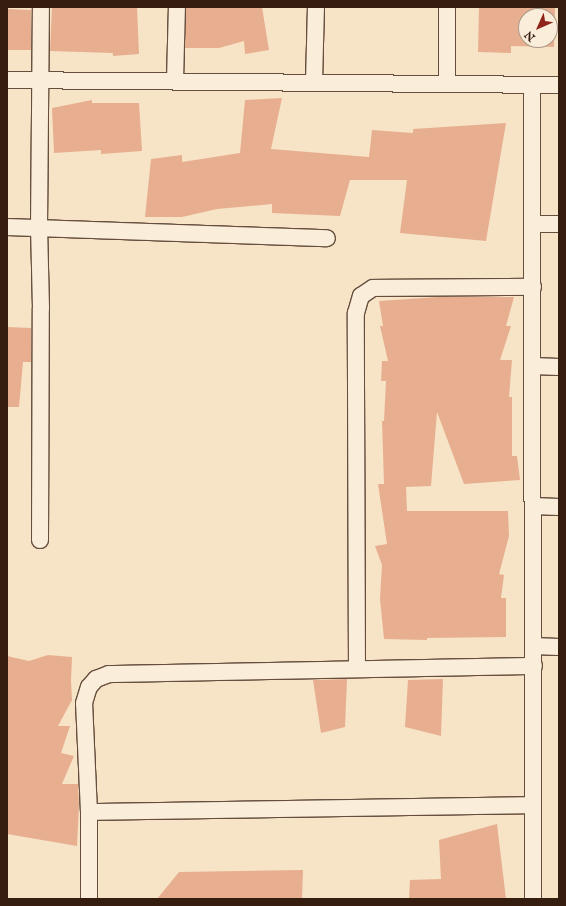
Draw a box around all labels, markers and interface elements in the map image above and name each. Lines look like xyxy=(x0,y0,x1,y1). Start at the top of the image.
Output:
north arrow xyxy=(518,8,558,48)
text: N xyxy=(522,27,539,44)

